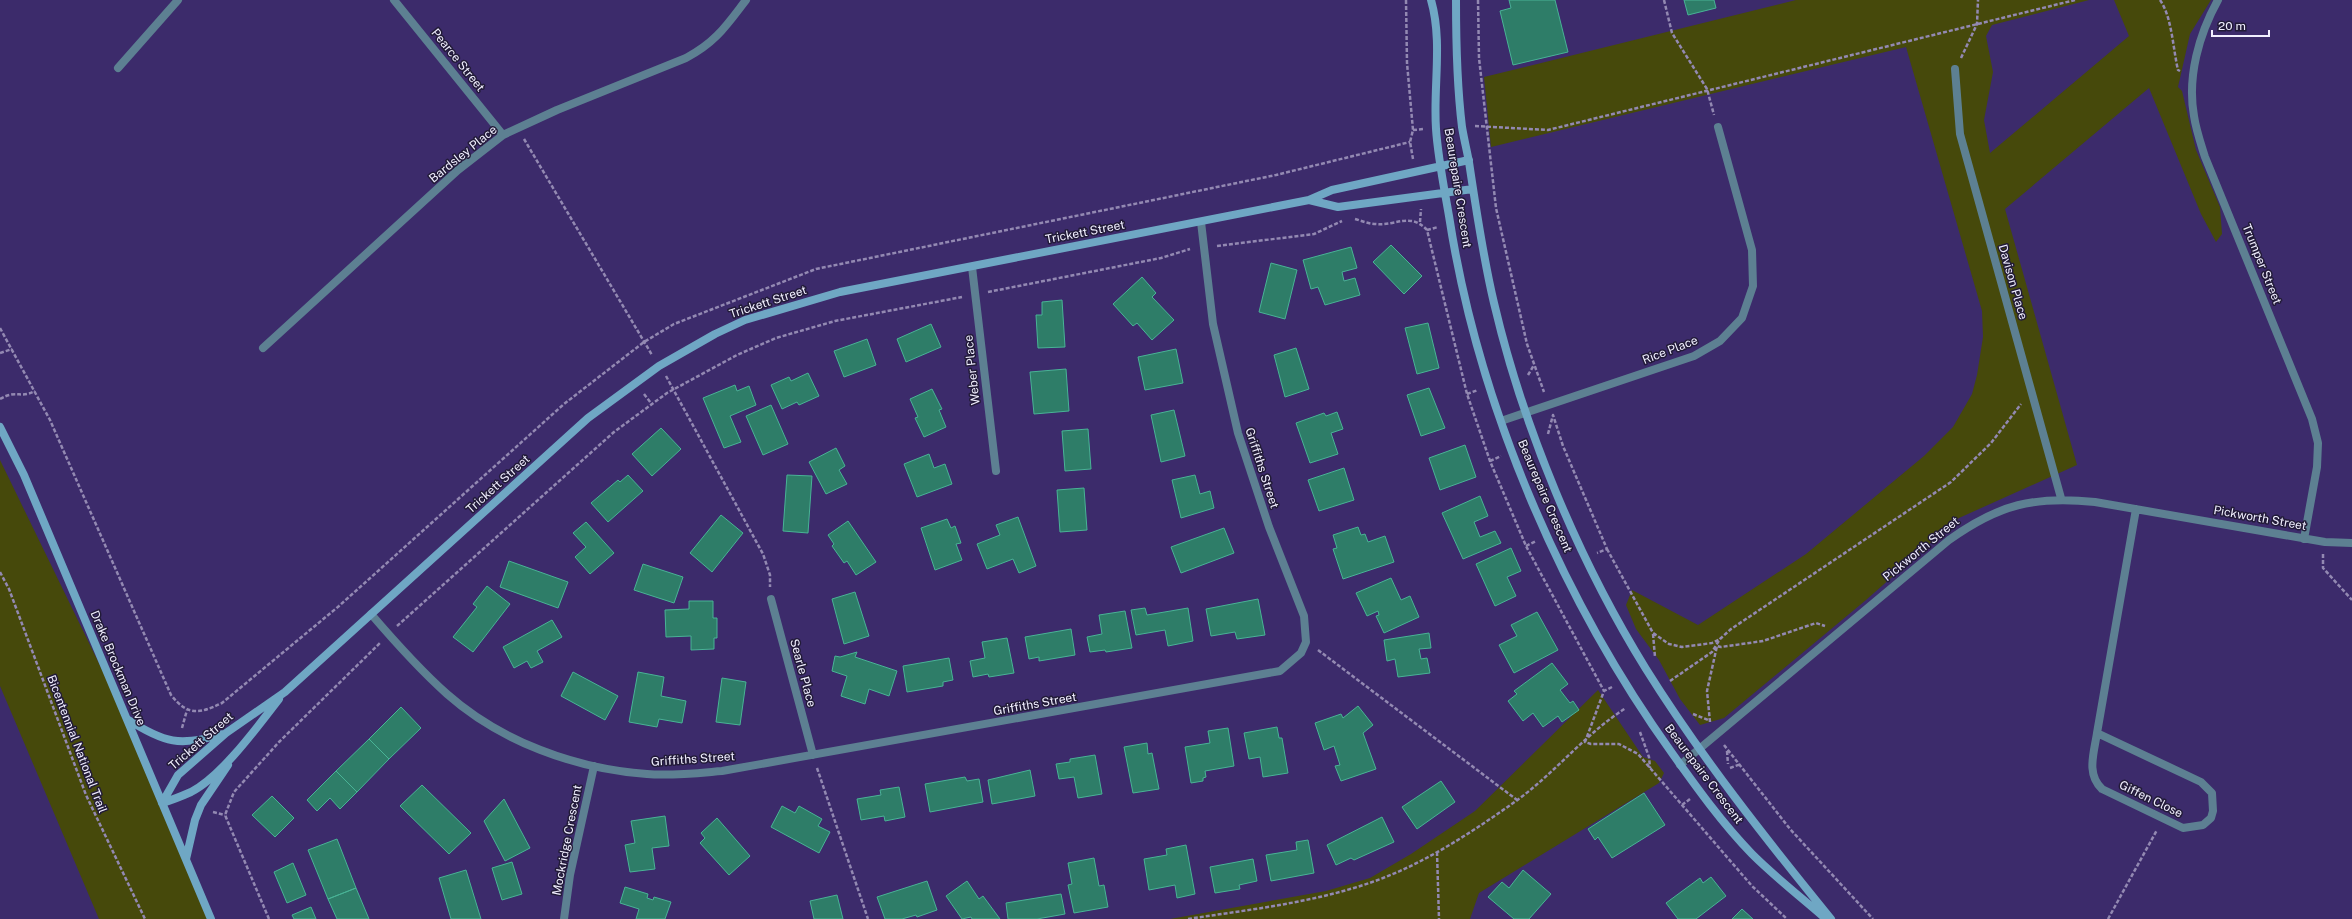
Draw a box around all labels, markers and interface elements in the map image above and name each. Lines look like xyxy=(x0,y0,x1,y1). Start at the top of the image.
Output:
scale bar xyxy=(2212,12,2269,38)
text: 20 m xyxy=(2218,19,2246,33)
street label: Pearce Street xyxy=(428,26,488,94)
street label: Bardsley Place xyxy=(426,122,500,186)
street label: Beaurepaire Crescent xyxy=(1442,127,1474,249)
street label: Trickett Street xyxy=(1044,217,1126,247)
street label: Trumper Street xyxy=(2240,222,2285,307)
street label: Davison Place xyxy=(1996,243,2030,321)
street label: Trickett Street xyxy=(728,283,809,321)
street label: Rice Place xyxy=(1640,333,1700,367)
street label: Weber Place xyxy=(961,334,983,406)
street label: Griffiths Street xyxy=(1242,426,1282,510)
street label: Beaurepaire Crescent xyxy=(1515,437,1575,555)
street label: Trickett Street xyxy=(463,452,533,516)
street label: Pickworth Street xyxy=(2212,503,2308,533)
street label: Pickworth Street xyxy=(1880,514,1962,584)
street label: Drake Brockman Drive xyxy=(87,608,149,728)
street label: Searle Place xyxy=(787,637,819,709)
street label: Bicentennial National Trail xyxy=(44,673,110,815)
street label: Griffiths Street xyxy=(992,690,1078,718)
street label: Trickett Street xyxy=(166,709,236,773)
street label: Beaurepaire Crescent xyxy=(1662,721,1746,827)
street label: Griffiths Street xyxy=(651,749,736,769)
street label: Giffen Close xyxy=(2117,778,2185,820)
street label: Mockridge Crescent xyxy=(549,783,585,897)

